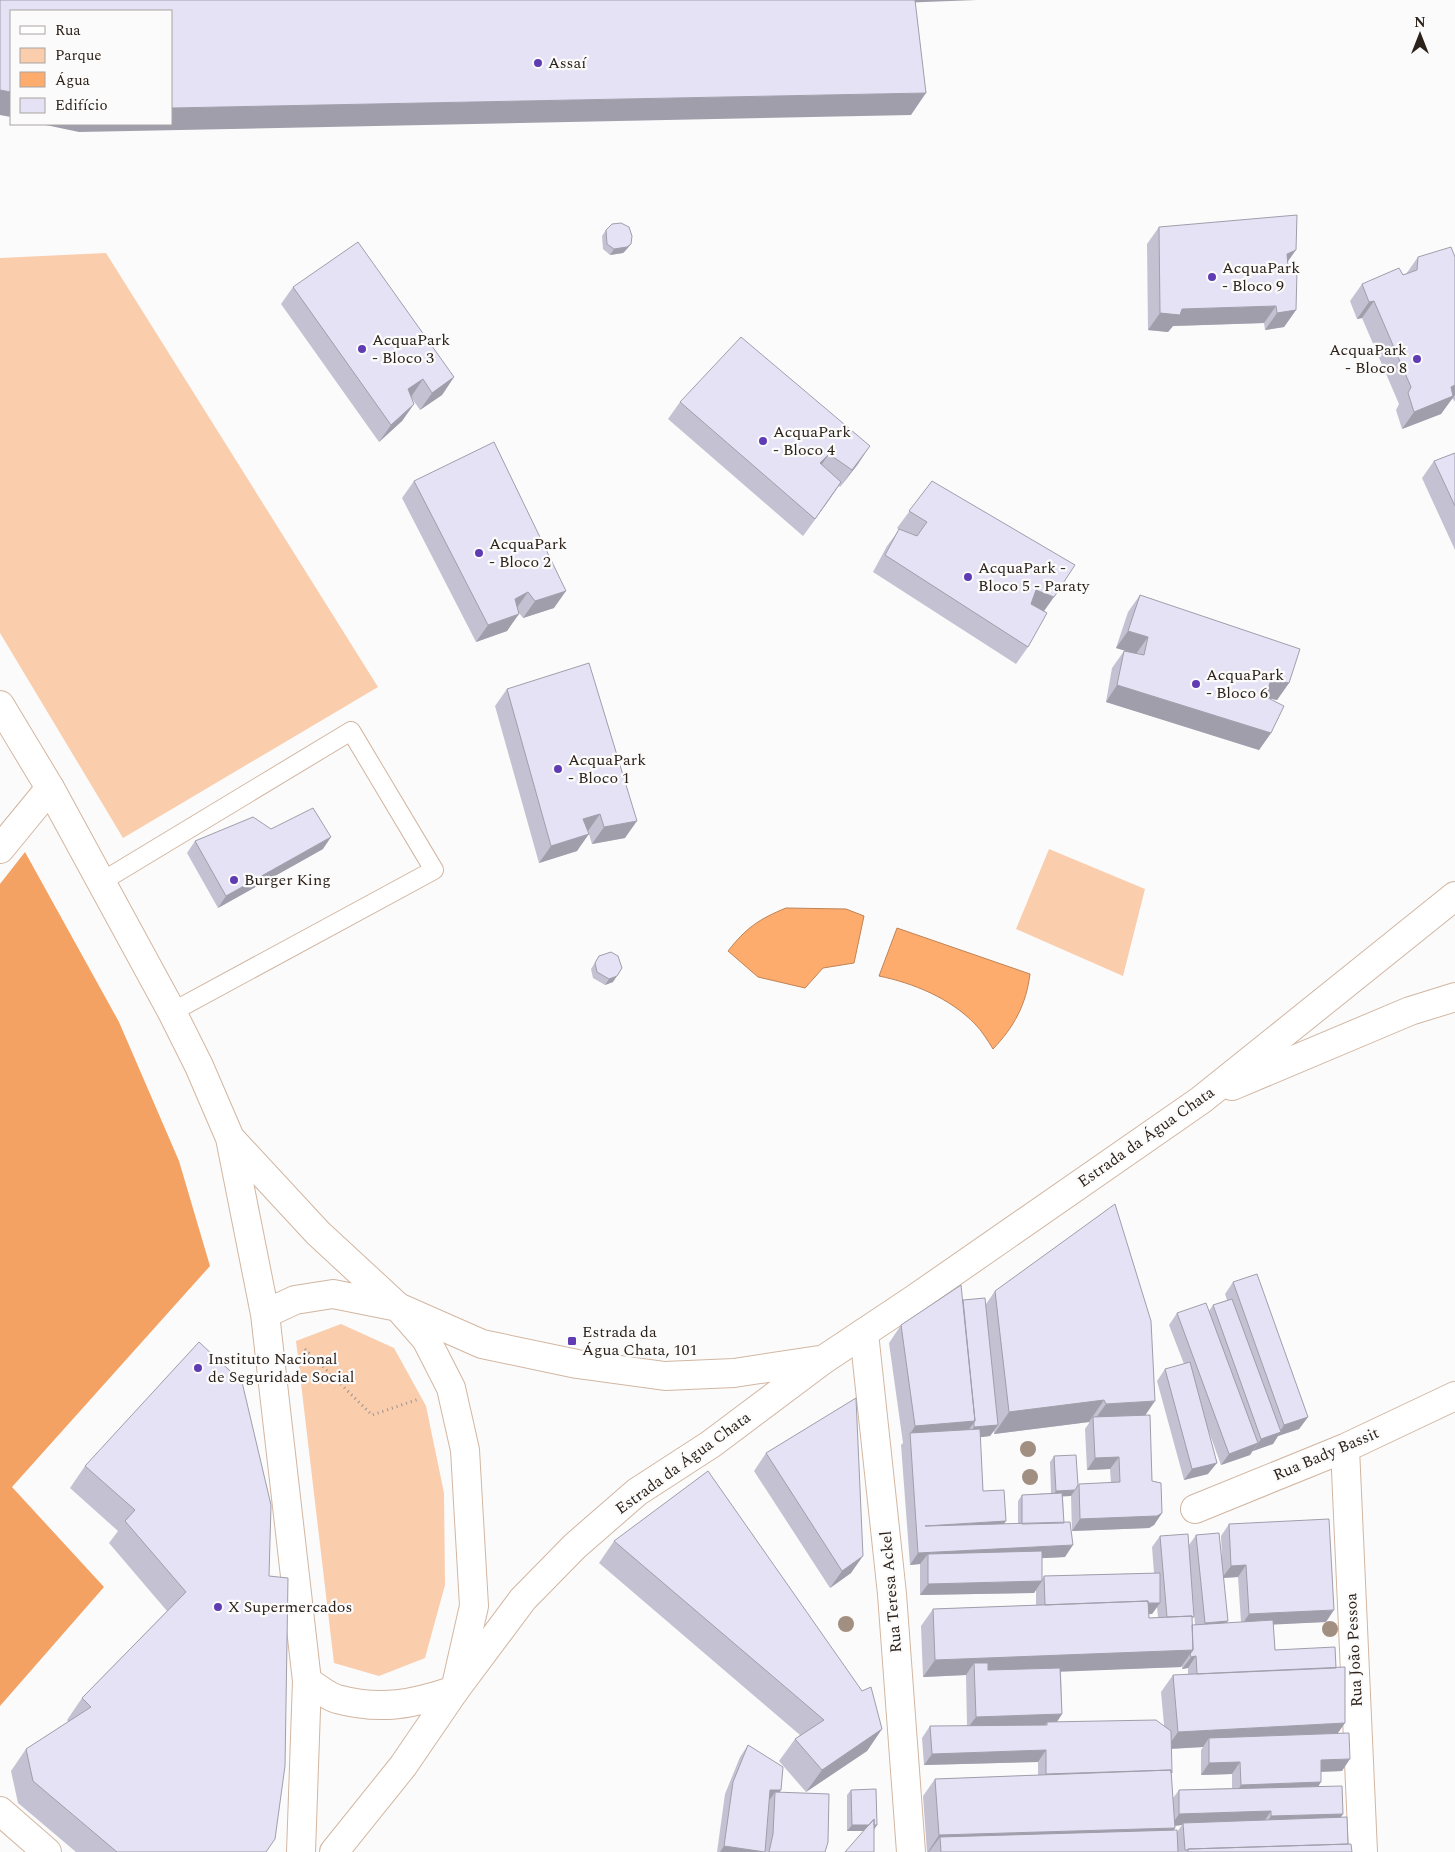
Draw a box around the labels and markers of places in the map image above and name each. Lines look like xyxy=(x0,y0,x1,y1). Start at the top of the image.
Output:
place label: Assaí xyxy=(548,51,587,75)
marker: Assaí xyxy=(532,57,544,69)
place label: AcquaPark - Bloco 9 xyxy=(1222,256,1300,298)
marker: AcquaPark - Bloco 9 xyxy=(1206,271,1218,283)
place label: AcquaPark - Bloco 3 xyxy=(372,328,450,370)
place label: AcquaPark - Bloco 8 xyxy=(1329,338,1407,380)
marker: AcquaPark - Bloco 3 xyxy=(356,343,368,355)
marker: AcquaPark - Bloco 8 xyxy=(1411,353,1423,365)
place label: AcquaPark - Bloco 4 xyxy=(773,420,851,462)
marker: AcquaPark - Bloco 4 xyxy=(757,435,769,447)
place label: AcquaPark - Bloco 2 xyxy=(489,532,567,574)
marker: AcquaPark - Bloco 2 xyxy=(473,547,485,559)
place label: AcquaPark - Bloco 5 - Paraty xyxy=(978,556,1091,598)
marker: AcquaPark - Bloco 5 - Paraty xyxy=(962,571,974,583)
place label: AcquaPark - Bloco 6 xyxy=(1206,663,1284,705)
marker: AcquaPark - Bloco 6 xyxy=(1190,678,1202,690)
place label: AcquaPark - Bloco 1 xyxy=(568,748,646,790)
marker: AcquaPark - Bloco 1 xyxy=(552,763,564,775)
place label: Burger King xyxy=(244,868,331,892)
marker: Burger King xyxy=(228,874,240,886)
place label: Estrada da Água Chata, 101 xyxy=(582,1320,697,1362)
marker: Estrada da Água Chata, 101 xyxy=(566,1335,578,1347)
place label: Instituto Nacional de Seguridade Social xyxy=(208,1347,354,1389)
marker: Instituto Nacional de Seguridade Social xyxy=(192,1362,204,1374)
place label: X Supermercados xyxy=(228,1595,352,1619)
marker: X Supermercados xyxy=(212,1601,224,1613)

